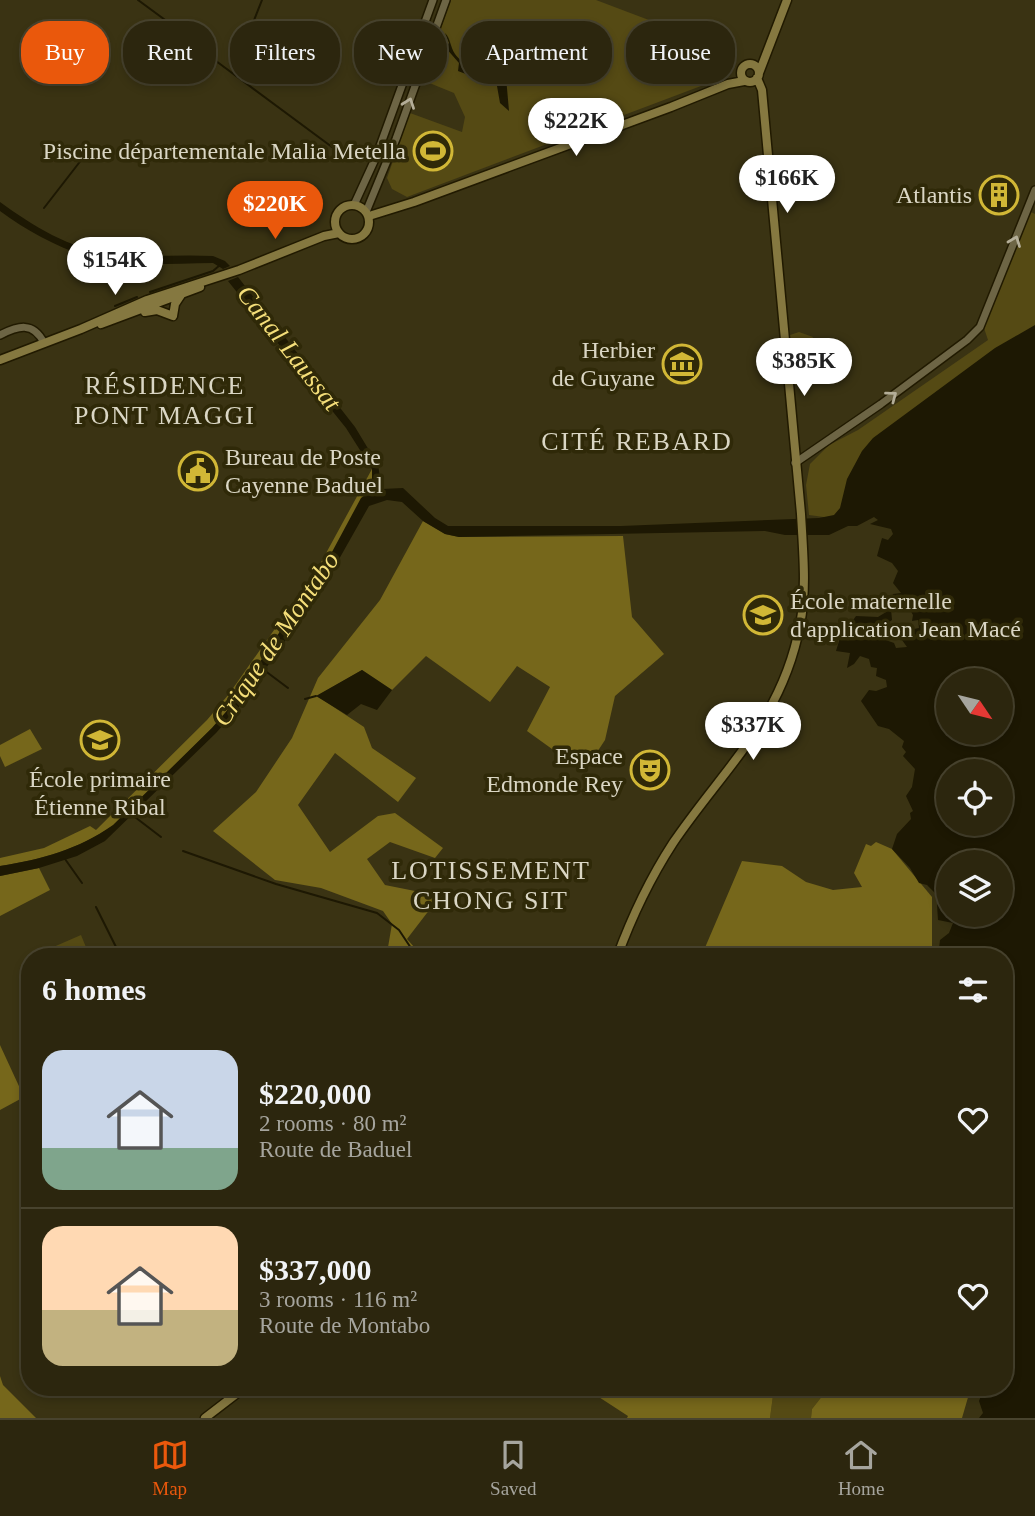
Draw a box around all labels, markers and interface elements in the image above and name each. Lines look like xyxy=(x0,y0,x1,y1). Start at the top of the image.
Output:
chip: Buy xyxy=(21,21,109,84)
chip: Rent xyxy=(123,21,216,84)
chip: Filters xyxy=(230,21,340,84)
chip: New xyxy=(354,21,447,84)
chip: Apartment xyxy=(461,21,612,84)
chip: House xyxy=(626,21,735,84)
one-way arrow xyxy=(401,97,415,109)
pin: $222K xyxy=(527,99,625,158)
text: $222K xyxy=(544,108,608,133)
sports icon: Piscine départementale Malia Metella xyxy=(412,130,454,172)
place label: Piscine départementale Malia Metella xyxy=(43,138,406,164)
pin: $166K xyxy=(738,156,836,215)
text: $166K xyxy=(755,165,819,190)
building icon: Atlantis xyxy=(978,174,1020,216)
pin: $220K xyxy=(226,182,324,241)
place label: Atlantis xyxy=(896,182,972,208)
text: $220K xyxy=(243,191,307,216)
one-way arrow xyxy=(1007,236,1021,248)
pin: $154K xyxy=(66,238,164,297)
text: $154K xyxy=(83,247,147,272)
water label: Canal Laussat xyxy=(231,280,347,417)
place label: Herbier de Guyane xyxy=(552,337,655,391)
pin: $385K xyxy=(755,338,853,398)
museum icon: Herbier de Guyane xyxy=(661,343,703,385)
text: $385K xyxy=(772,348,836,373)
district label: RÉSIDENCE PONT MAGGI xyxy=(74,371,256,430)
one-way arrow xyxy=(884,392,896,404)
district label: CITÉ REBARD xyxy=(541,427,733,456)
place label: Bureau de Poste Cayenne Baduel xyxy=(225,444,383,498)
public building icon: Bureau de Poste Cayenne Baduel xyxy=(177,450,219,492)
water label: Crique de Montabo xyxy=(207,546,345,732)
place label: École maternelle d'application Jean Macé xyxy=(790,588,1021,642)
school or university icon: École maternelle d'application Jean Macé xyxy=(742,594,784,636)
north arrow xyxy=(936,668,1013,746)
map controls xyxy=(936,668,1013,927)
pin: $337K xyxy=(704,702,802,762)
text: $337K xyxy=(721,712,785,737)
school or university icon: École primaire Étienne Ribal xyxy=(79,719,121,761)
place label: Espace Edmonde Rey xyxy=(486,743,623,797)
theatre icon: Espace Edmonde Rey xyxy=(629,749,671,791)
button: locate xyxy=(936,759,1013,836)
place label: École primaire Étienne Ribal xyxy=(29,766,171,820)
button: layers xyxy=(936,850,1013,927)
district label: LOTISSEMENT CHONG SIT xyxy=(391,856,591,915)
icon: filters xyxy=(954,971,992,1009)
text: 6 homes xyxy=(42,973,146,1006)
text: $220,000 xyxy=(259,1077,372,1110)
icon: home xyxy=(98,1078,182,1162)
icon: heart xyxy=(954,1101,992,1139)
text: 2 rooms · 80 m² xyxy=(259,1111,406,1136)
text: Route de Baduel xyxy=(259,1137,412,1162)
text: $337,000 xyxy=(259,1253,372,1286)
icon: home xyxy=(98,1254,182,1338)
icon: heart xyxy=(954,1277,992,1315)
text: 3 rooms · 116 m² xyxy=(259,1287,417,1312)
text: Route de Montabo xyxy=(259,1313,430,1338)
tab: Map xyxy=(151,1436,189,1500)
tab: Saved xyxy=(490,1436,537,1500)
tab: Home xyxy=(838,1436,884,1500)

